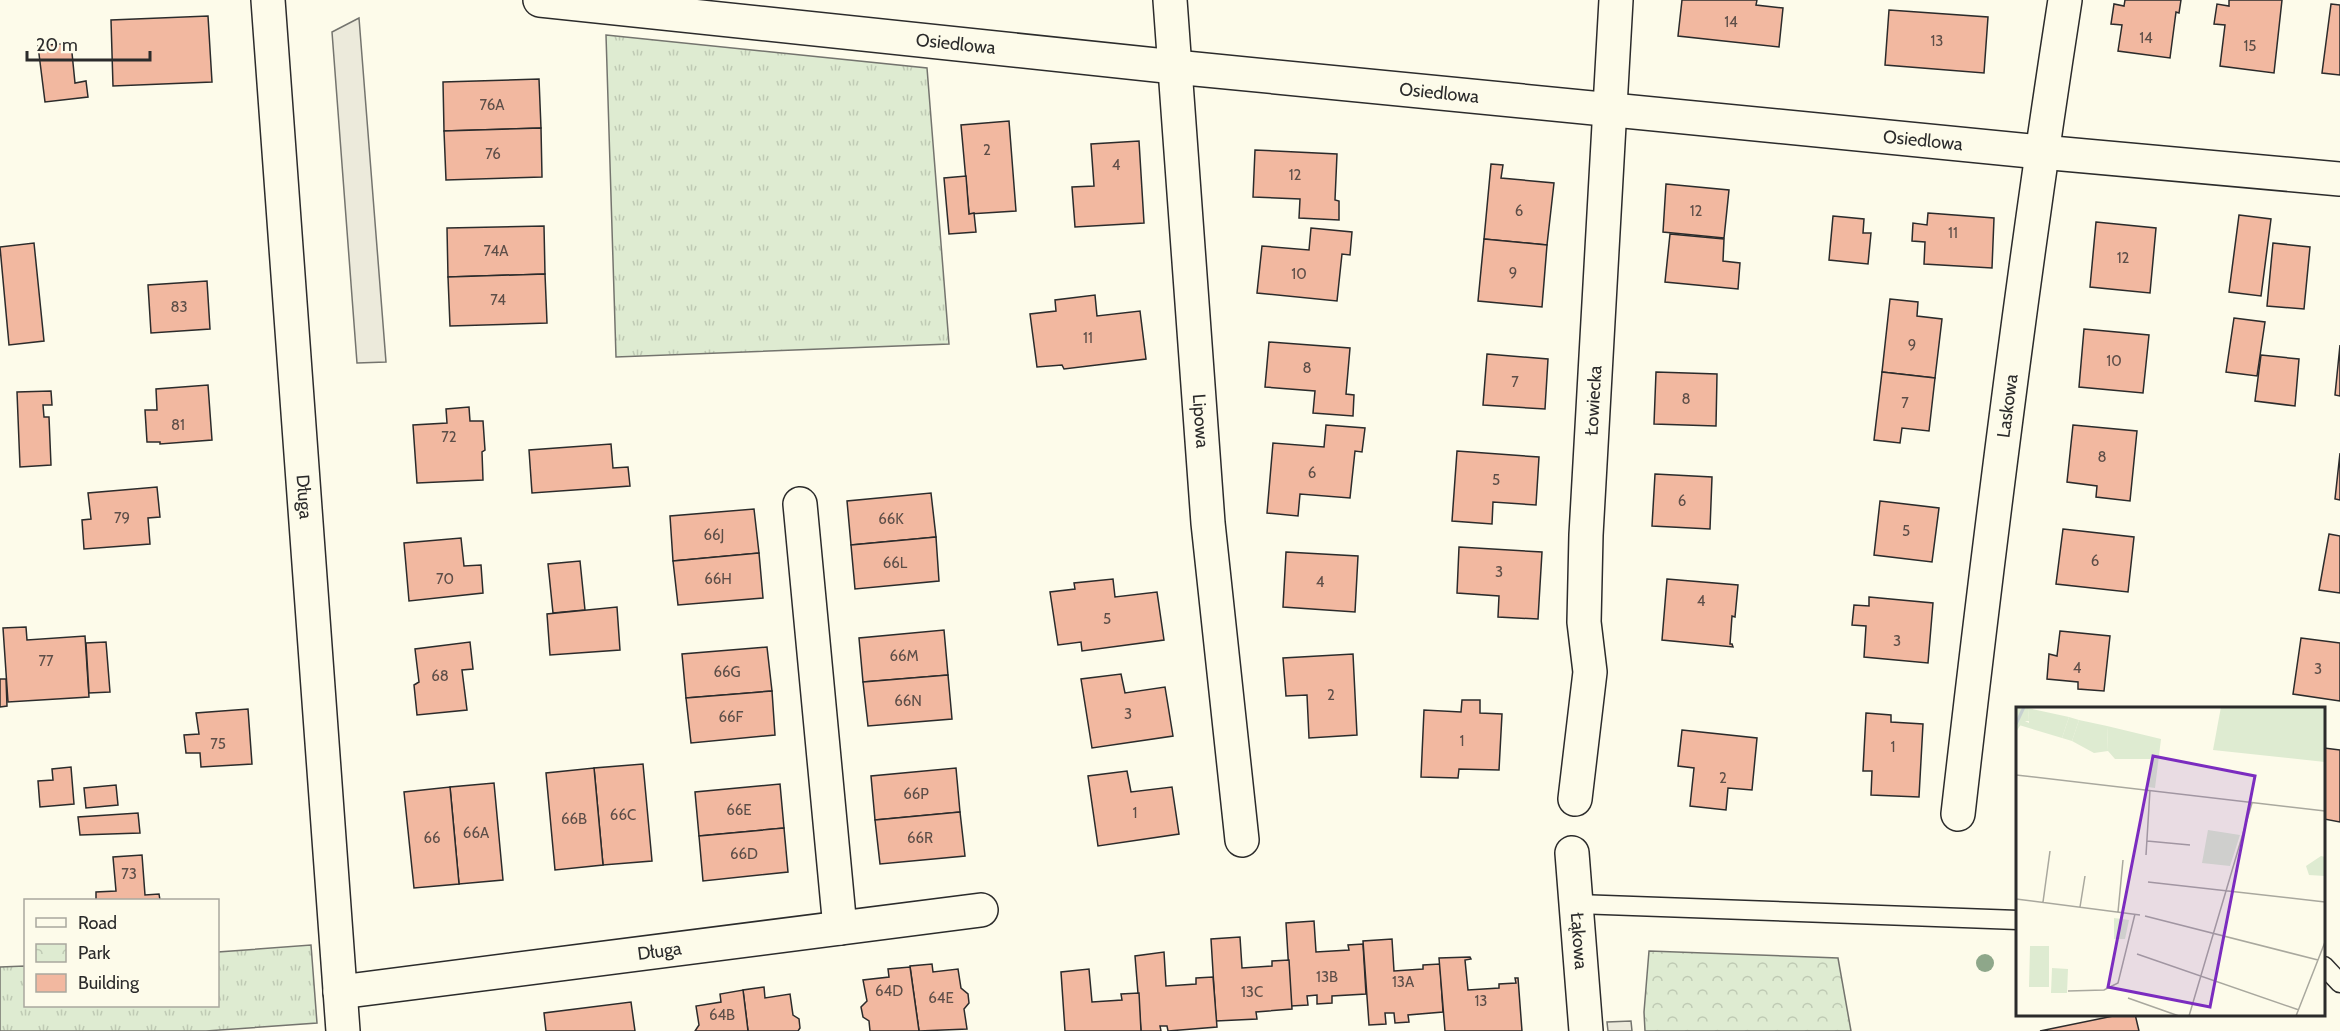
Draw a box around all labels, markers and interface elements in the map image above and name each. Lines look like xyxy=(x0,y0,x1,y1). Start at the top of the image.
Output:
house number: 14 xyxy=(1724,13,1738,31)
scale bar xyxy=(27,24,150,62)
street label: Osiedlowa xyxy=(915,29,997,59)
house number: 14 xyxy=(2139,29,2153,47)
house number: 13 xyxy=(1930,32,1944,50)
text: 20 m xyxy=(36,34,78,56)
house number: 15 xyxy=(2243,37,2257,55)
street label: Osiedlowa xyxy=(1398,78,1480,108)
house number: 76A xyxy=(480,96,505,114)
street label: Osiedlowa xyxy=(1882,126,1964,155)
house number: 2 xyxy=(983,141,991,159)
house number: 76 xyxy=(485,145,501,163)
house number: 4 xyxy=(1112,156,1121,174)
house number: 12 xyxy=(1289,166,1302,184)
house number: 6 xyxy=(1515,202,1523,220)
house number: 12 xyxy=(1690,202,1703,220)
house number: 11 xyxy=(1948,224,1958,242)
house number: 74A xyxy=(484,242,509,260)
house number: 12 xyxy=(2117,249,2130,267)
house number: 9 xyxy=(1509,264,1517,282)
house number: 10 xyxy=(1291,265,1307,283)
house number: 74 xyxy=(490,291,506,309)
house number: 83 xyxy=(170,298,188,316)
house number: 11 xyxy=(1083,329,1093,347)
house number: 9 xyxy=(1908,336,1916,354)
house number: 10 xyxy=(2106,352,2122,370)
house number: 8 xyxy=(1302,359,1312,377)
street label: Łowiecka xyxy=(1581,365,1606,436)
street label: Laskowa xyxy=(1992,372,2023,439)
house number: 7 xyxy=(1511,373,1519,391)
house number: 8 xyxy=(1681,390,1691,408)
street label: Lipowa xyxy=(1188,393,1214,449)
house number: 7 xyxy=(1901,394,1909,412)
house number: 81 xyxy=(171,416,185,434)
house number: 72 xyxy=(441,428,457,446)
house number: 8 xyxy=(2097,448,2107,466)
house number: 6 xyxy=(1308,464,1316,482)
house number: 5 xyxy=(1492,471,1500,489)
street label: Długa xyxy=(292,474,317,520)
house number: 6 xyxy=(1678,492,1686,510)
house number: 79 xyxy=(114,509,130,527)
house number: 66K xyxy=(878,510,904,528)
house number: 5 xyxy=(1902,522,1910,540)
house number: 66J xyxy=(704,526,724,544)
house number: 6 xyxy=(2091,552,2099,570)
house number: 66L xyxy=(883,554,908,572)
house number: 3 xyxy=(1495,563,1503,581)
house number: 70 xyxy=(436,570,454,588)
house number: 66H xyxy=(704,570,732,588)
house number: 4 xyxy=(1316,573,1325,591)
house number: 4 xyxy=(1697,592,1706,610)
house number: 5 xyxy=(1103,610,1111,628)
house number: 3 xyxy=(1893,632,1901,650)
house number: 66M xyxy=(889,647,919,665)
house number: 77 xyxy=(38,652,54,670)
house number: 4 xyxy=(2073,659,2082,677)
house number: 3 xyxy=(2314,660,2322,678)
house number: 66G xyxy=(713,663,741,681)
house number: 68 xyxy=(431,667,449,685)
house number: 2 xyxy=(1327,686,1335,704)
house number: 66N xyxy=(894,692,922,710)
house number: 3 xyxy=(1124,705,1132,723)
inset map xyxy=(2016,707,2325,1016)
house number: 66F xyxy=(719,708,744,726)
house number: 1 xyxy=(1460,732,1464,750)
house number: 75 xyxy=(210,735,226,753)
house number: 1 xyxy=(1891,738,1895,756)
house number: 2 xyxy=(1719,769,1727,787)
house number: 66P xyxy=(903,785,929,803)
house number: 66E xyxy=(726,801,752,819)
house number: 1 xyxy=(1133,804,1137,822)
house number: 66C xyxy=(610,806,636,824)
house number: 66B xyxy=(561,810,587,828)
house number: 66A xyxy=(463,824,490,842)
house number: 66 xyxy=(423,829,441,847)
house number: 66R xyxy=(907,829,933,847)
house number: 66D xyxy=(730,845,758,863)
house number: 73 xyxy=(121,865,137,883)
legend xyxy=(24,899,219,1007)
text: Road xyxy=(78,912,117,934)
street label: Łąkowa xyxy=(1566,912,1592,970)
street label: Długa xyxy=(636,937,683,965)
text: Park xyxy=(78,942,111,964)
house number: 13B xyxy=(1316,968,1338,986)
text: Building xyxy=(78,972,140,994)
house number: 13A xyxy=(1392,973,1415,991)
house number: 64D xyxy=(875,982,903,1000)
house number: 13C xyxy=(1241,983,1263,1001)
house number: 64E xyxy=(928,989,954,1007)
house number: 13 xyxy=(1474,992,1488,1010)
house number: 64B xyxy=(709,1006,735,1024)

